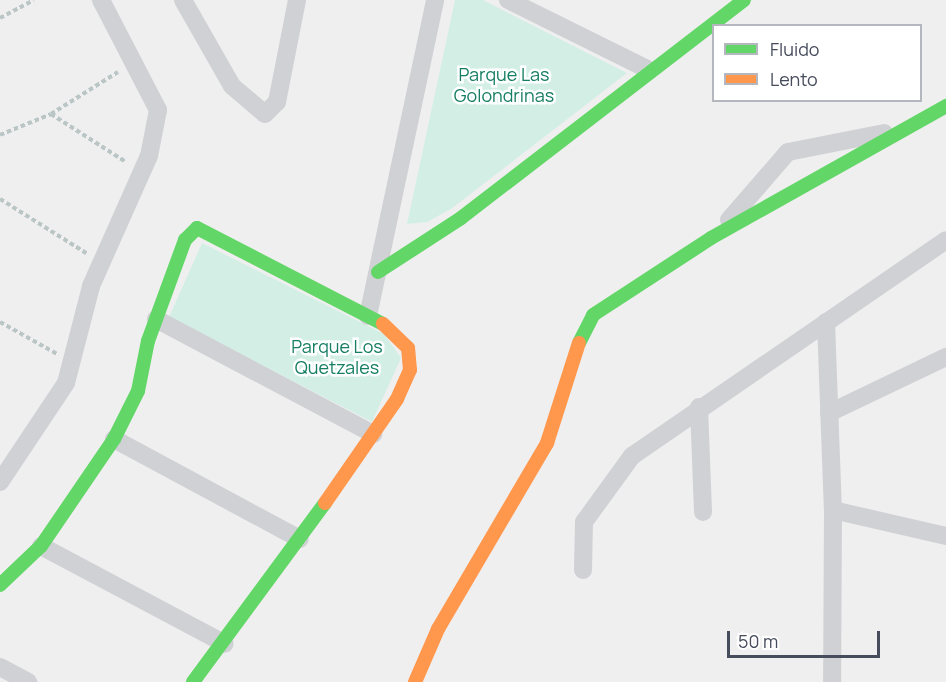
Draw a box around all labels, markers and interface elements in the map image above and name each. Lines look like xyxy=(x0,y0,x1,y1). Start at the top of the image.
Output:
legend xyxy=(712,24,922,102)
text: Fluido xyxy=(770,37,819,61)
park label: Parque Las Golondrinas xyxy=(454,64,554,106)
text: Lento xyxy=(770,67,818,91)
park label: Parque Los Quetzales xyxy=(291,336,383,378)
scale bar xyxy=(730,619,883,657)
text: 50 m xyxy=(738,629,778,653)

